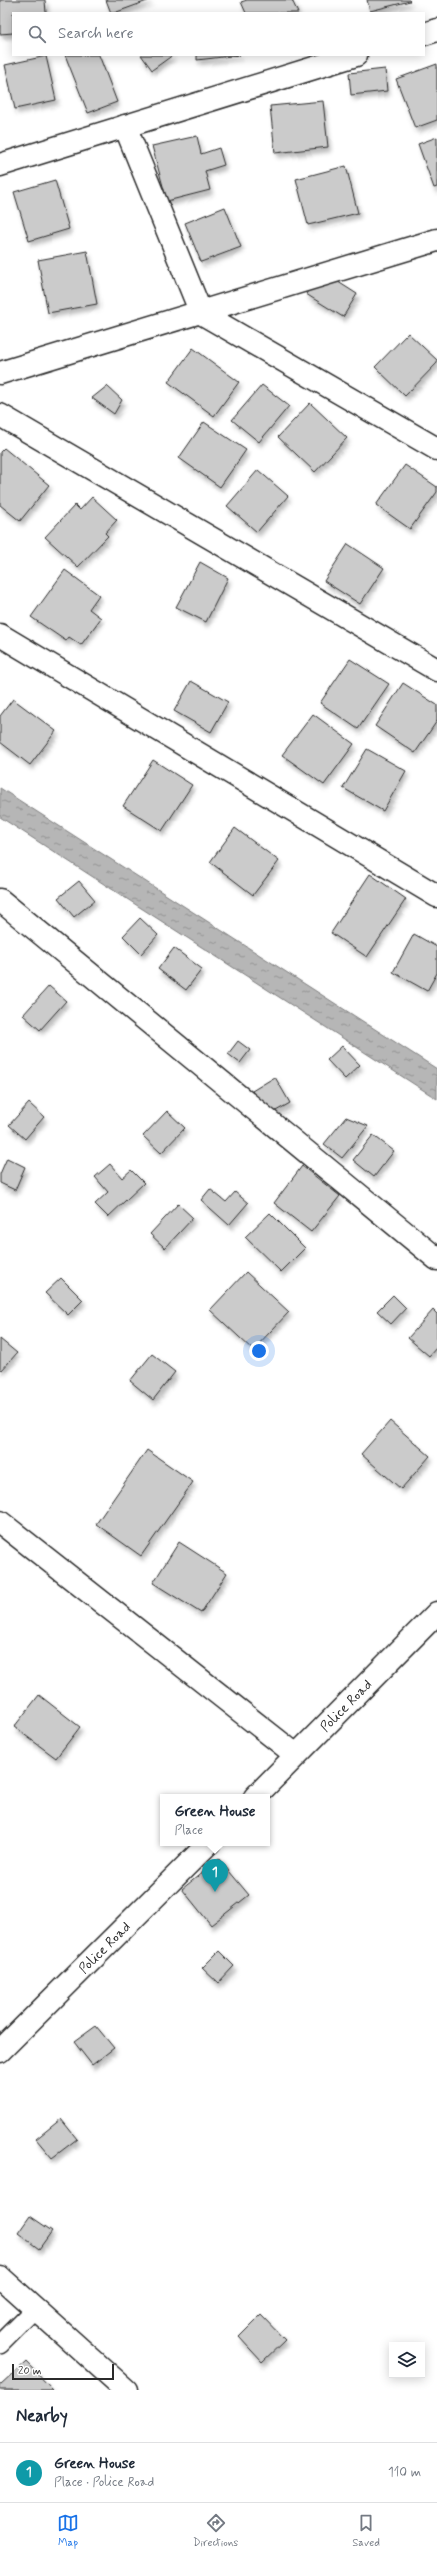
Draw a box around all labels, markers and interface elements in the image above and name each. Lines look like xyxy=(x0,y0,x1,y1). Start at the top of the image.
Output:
search box xyxy=(12,12,425,56)
icon: search xyxy=(26,23,48,45)
text: Search here xyxy=(58,24,134,44)
your location xyxy=(249,1341,269,1361)
street label: Police Road xyxy=(317,1676,376,1736)
popup xyxy=(160,1794,270,1846)
text: Green House xyxy=(174,1802,256,1822)
text: Place xyxy=(174,1822,203,1839)
pin: 1 xyxy=(202,1859,228,1892)
street label: Police Road xyxy=(75,1918,135,1978)
map controls xyxy=(389,2342,425,2378)
button: layers xyxy=(389,2342,425,2378)
scale bar xyxy=(12,2362,114,2381)
text: 20 m xyxy=(18,2364,41,2378)
text: Nearby xyxy=(16,2405,68,2427)
text: Green House xyxy=(54,2454,135,2474)
text: 1 xyxy=(26,2464,32,2481)
text: 110 m xyxy=(388,2464,421,2481)
text: Place · Police Road xyxy=(54,2474,154,2491)
tab: Map xyxy=(57,2512,79,2550)
tab: Directions xyxy=(193,2512,238,2550)
tab: Saved xyxy=(352,2512,380,2550)

